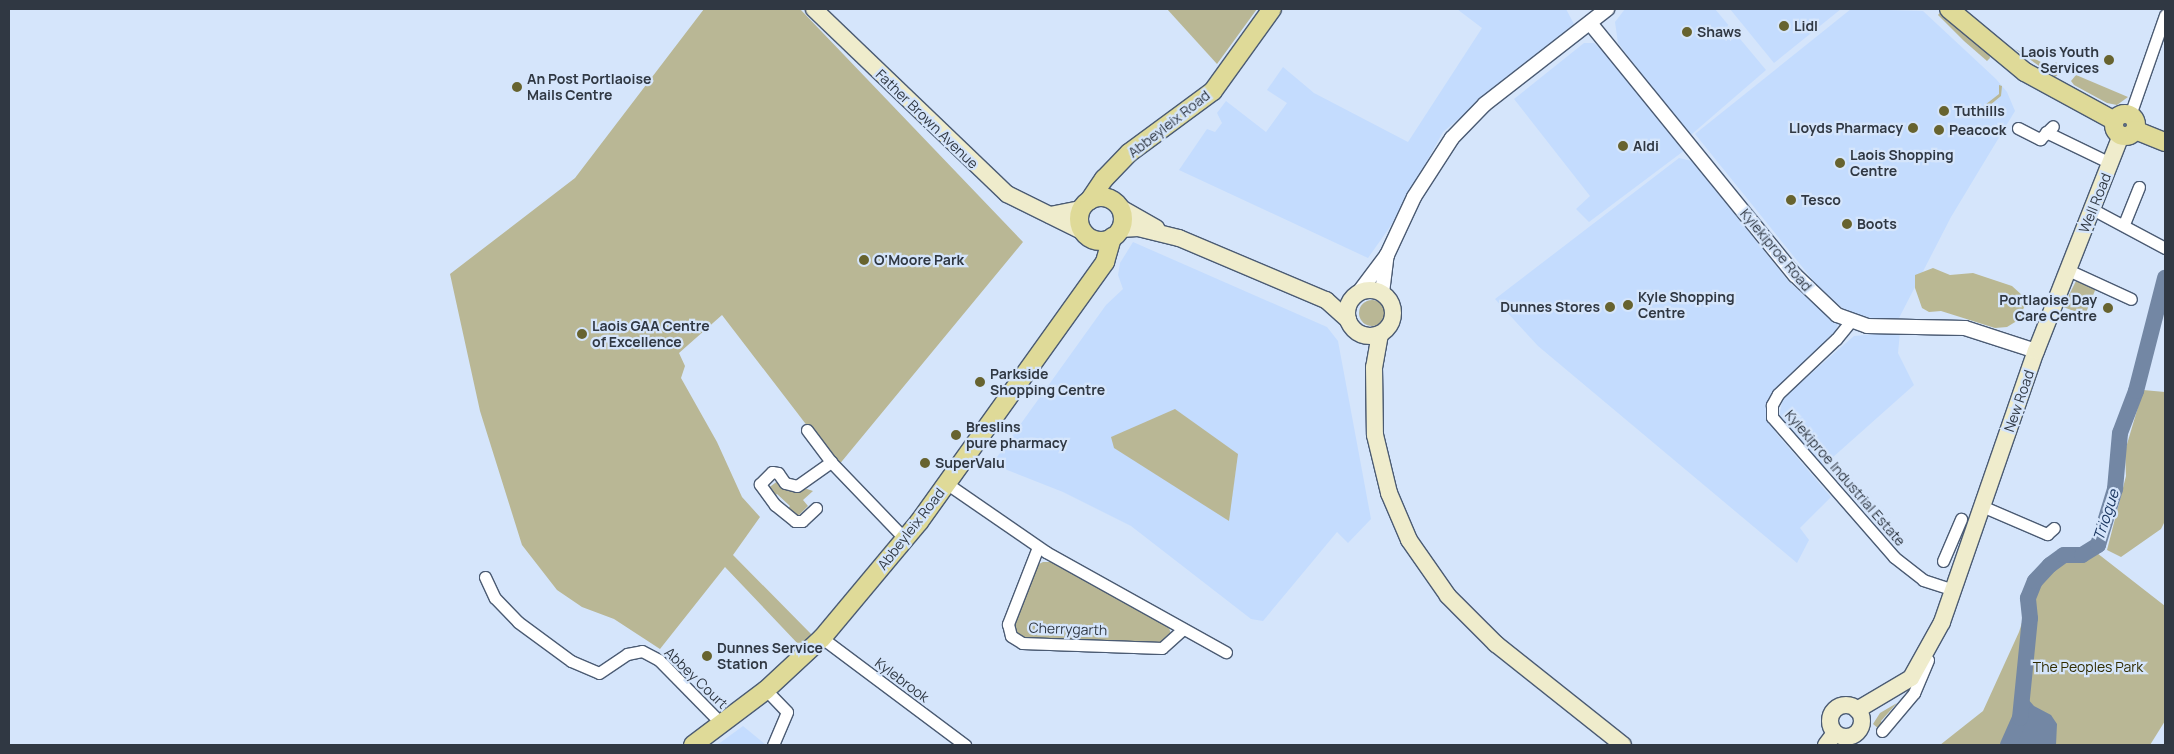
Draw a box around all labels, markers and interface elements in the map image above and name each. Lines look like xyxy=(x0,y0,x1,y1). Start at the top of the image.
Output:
place label: Lidl xyxy=(1794,18,1818,34)
marker: Lidl xyxy=(1778,20,1790,32)
place label: Shaws xyxy=(1697,24,1741,40)
marker: Shaws xyxy=(1681,26,1693,38)
place label: Laois Youth Services xyxy=(2021,44,2099,76)
marker: Laois Youth Services xyxy=(2103,54,2115,66)
street label: Father Brown Avenue xyxy=(872,66,982,172)
place label: An Post Portlaoise Mails Centre xyxy=(527,71,651,104)
marker: An Post Portlaoise Mails Centre xyxy=(511,81,523,93)
street label: Abbeyleix Road xyxy=(1125,87,1213,161)
place label: Tuthills xyxy=(1954,103,2005,119)
marker: Tuthills xyxy=(1938,105,1950,117)
place label: Lloyds Pharmacy xyxy=(1789,120,1903,136)
marker: Lloyds Pharmacy xyxy=(1907,122,1919,134)
place label: Peacock xyxy=(1949,122,2006,138)
marker: Peacock xyxy=(1933,124,1945,136)
place label: Aldi xyxy=(1633,138,1659,154)
marker: Aldi xyxy=(1617,140,1629,152)
place label: Laois Shopping Centre xyxy=(1850,147,1954,180)
marker: Laois Shopping Centre xyxy=(1834,157,1846,169)
street label: Well Road xyxy=(2075,171,2115,235)
place label: Tesco xyxy=(1801,192,1841,208)
marker: Tesco xyxy=(1785,194,1797,206)
street label: Kylekiproe Road xyxy=(1737,205,1815,295)
place label: Boots xyxy=(1857,216,1897,232)
marker: Boots xyxy=(1841,218,1853,230)
place label: O'Moore Park xyxy=(874,252,964,268)
marker: O'Moore Park xyxy=(858,254,870,266)
place label: Kyle Shopping Centre xyxy=(1638,289,1735,322)
place label: Portlaoise Day Care Centre xyxy=(1999,292,2097,324)
place label: Dunnes Stores xyxy=(1500,299,1600,315)
marker: Kyle Shopping Centre xyxy=(1622,299,1634,311)
marker: Dunnes Stores xyxy=(1604,301,1616,313)
marker: Portlaoise Day Care Centre xyxy=(2101,301,2115,315)
place label: Laois GAA Centre of Excellence xyxy=(592,318,710,351)
marker: Laois GAA Centre of Excellence xyxy=(576,328,588,340)
place label: Parkside Shopping Centre xyxy=(990,366,1105,398)
street label: New Road xyxy=(2001,368,2037,434)
marker: Parkside Shopping Centre xyxy=(974,376,986,388)
street label: Kylekiproe Industrial Estate xyxy=(1781,407,1909,549)
place label: Breslins pure pharmacy xyxy=(966,419,1067,452)
marker: Breslins pure pharmacy xyxy=(950,429,962,441)
place label: SuperValu xyxy=(935,455,1005,471)
marker: SuperValu xyxy=(919,457,931,469)
street label: Abbeyleix Road xyxy=(874,485,948,573)
water label: Triogue xyxy=(2089,487,2123,543)
street label: Cherrygarth xyxy=(1028,619,1108,639)
place label: Dunnes Service Station xyxy=(717,640,823,672)
street label: Abbey Court xyxy=(661,644,731,712)
marker: Dunnes Service Station xyxy=(701,650,713,662)
street label: Kylebrook xyxy=(872,654,932,706)
park label: The Peoples Park xyxy=(2033,659,2143,675)

